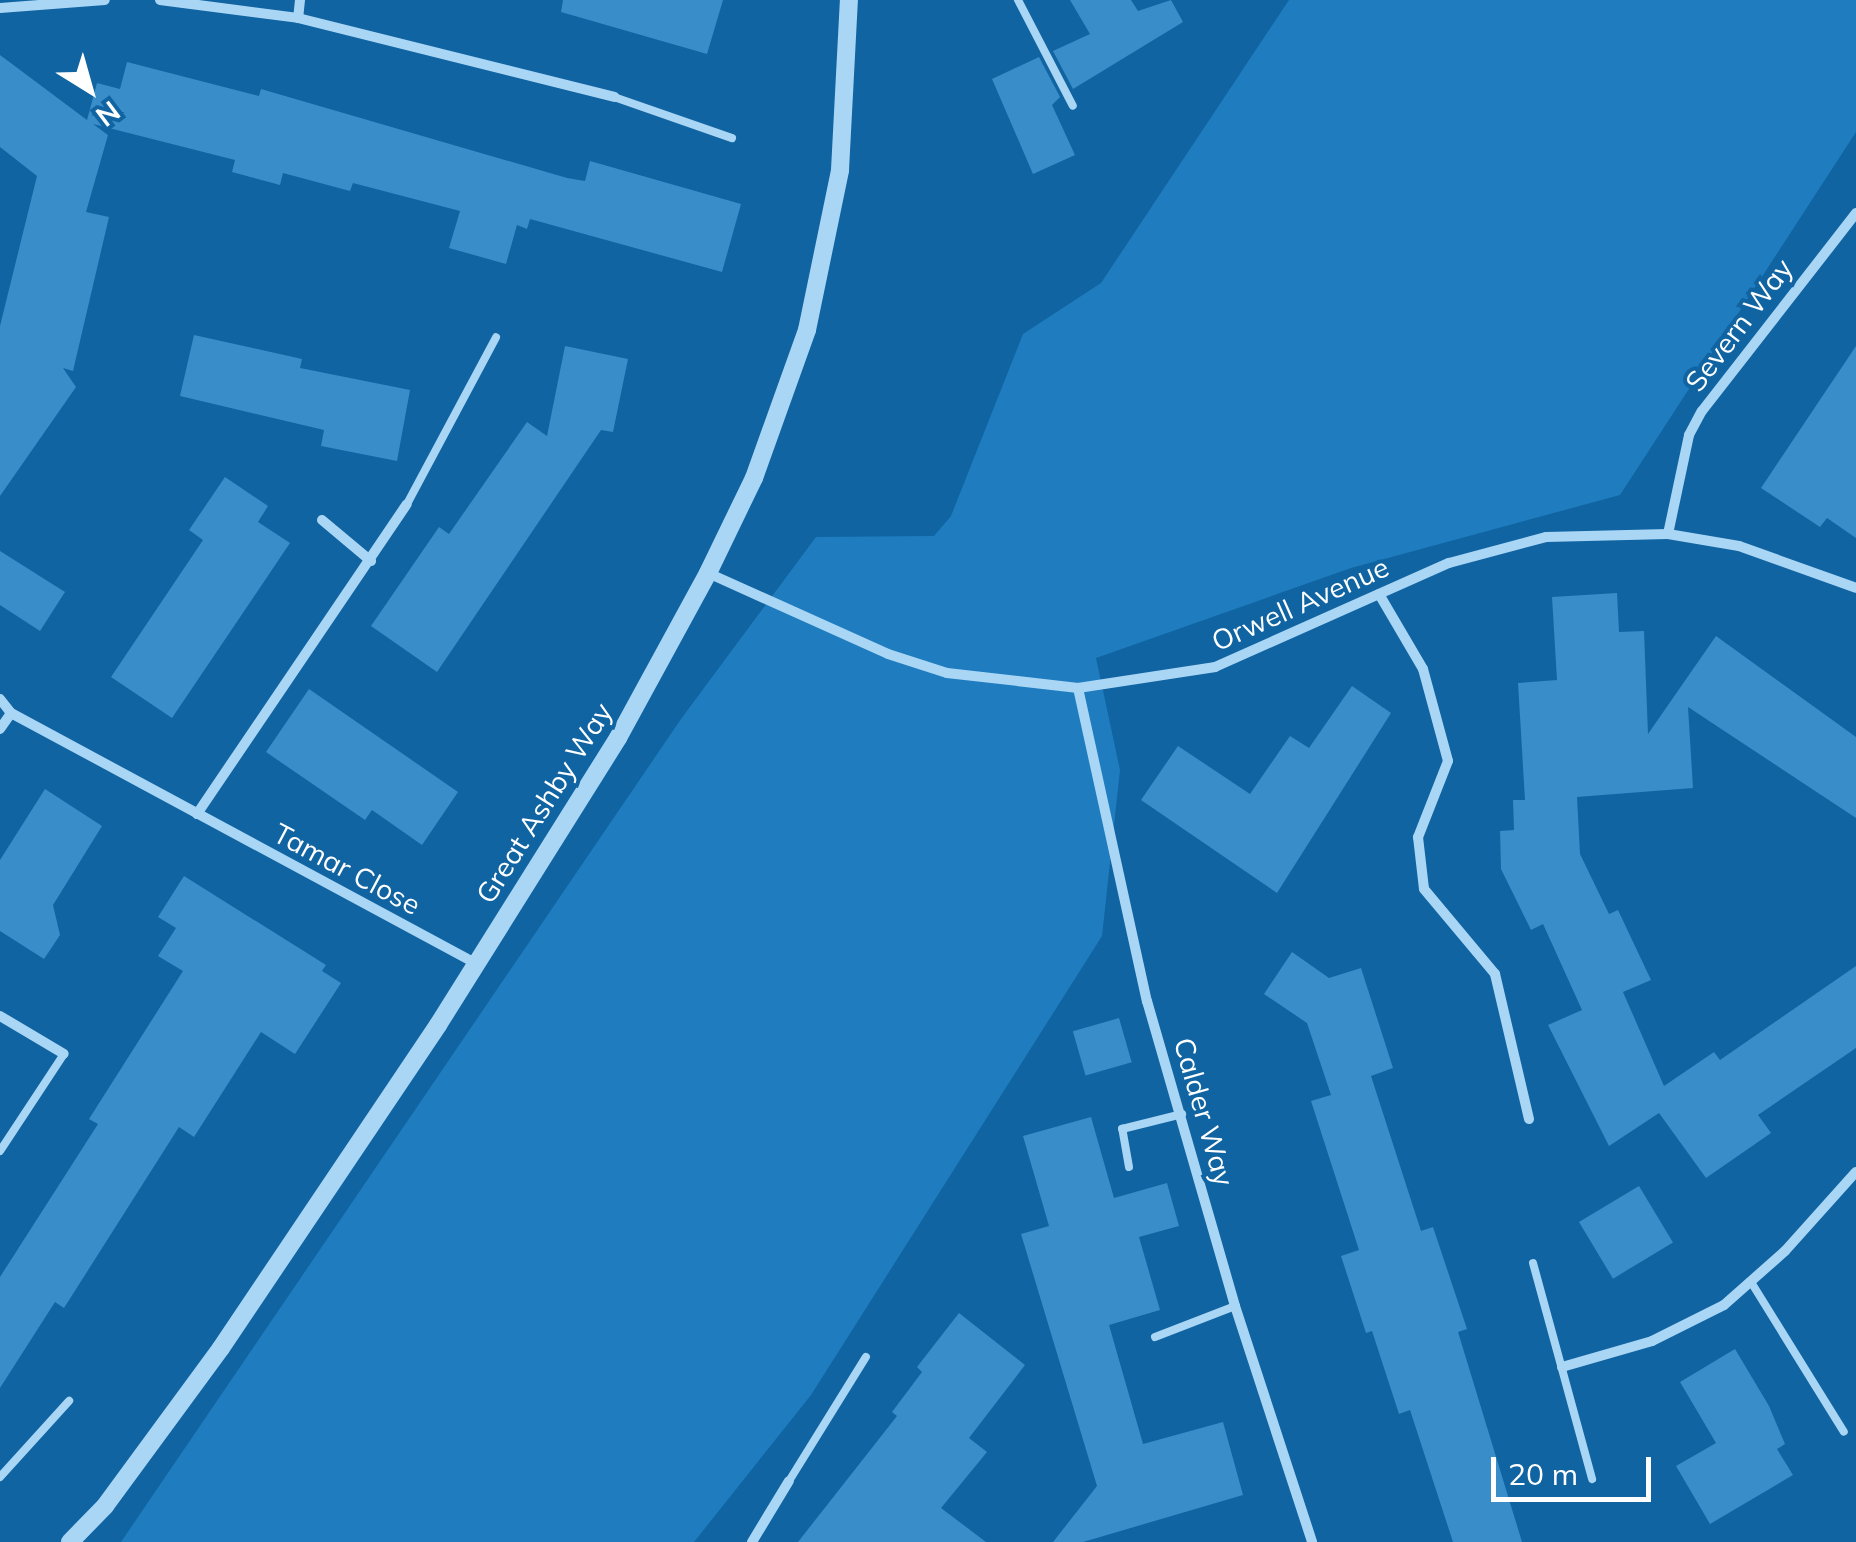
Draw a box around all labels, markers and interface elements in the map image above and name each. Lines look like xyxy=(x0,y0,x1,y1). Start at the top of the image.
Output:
north arrow xyxy=(40,40,140,140)
text: N xyxy=(89,94,127,135)
street label: Severn Way xyxy=(1678,252,1800,398)
street label: Orwell Avenue xyxy=(1206,550,1394,658)
street label: Great Ashby Way xyxy=(469,697,619,909)
street label: Tamar Close xyxy=(268,816,426,922)
street label: Calder Way xyxy=(1167,1034,1241,1190)
scale bar xyxy=(1496,1437,1656,1499)
text: 20 m xyxy=(1508,1455,1578,1493)

